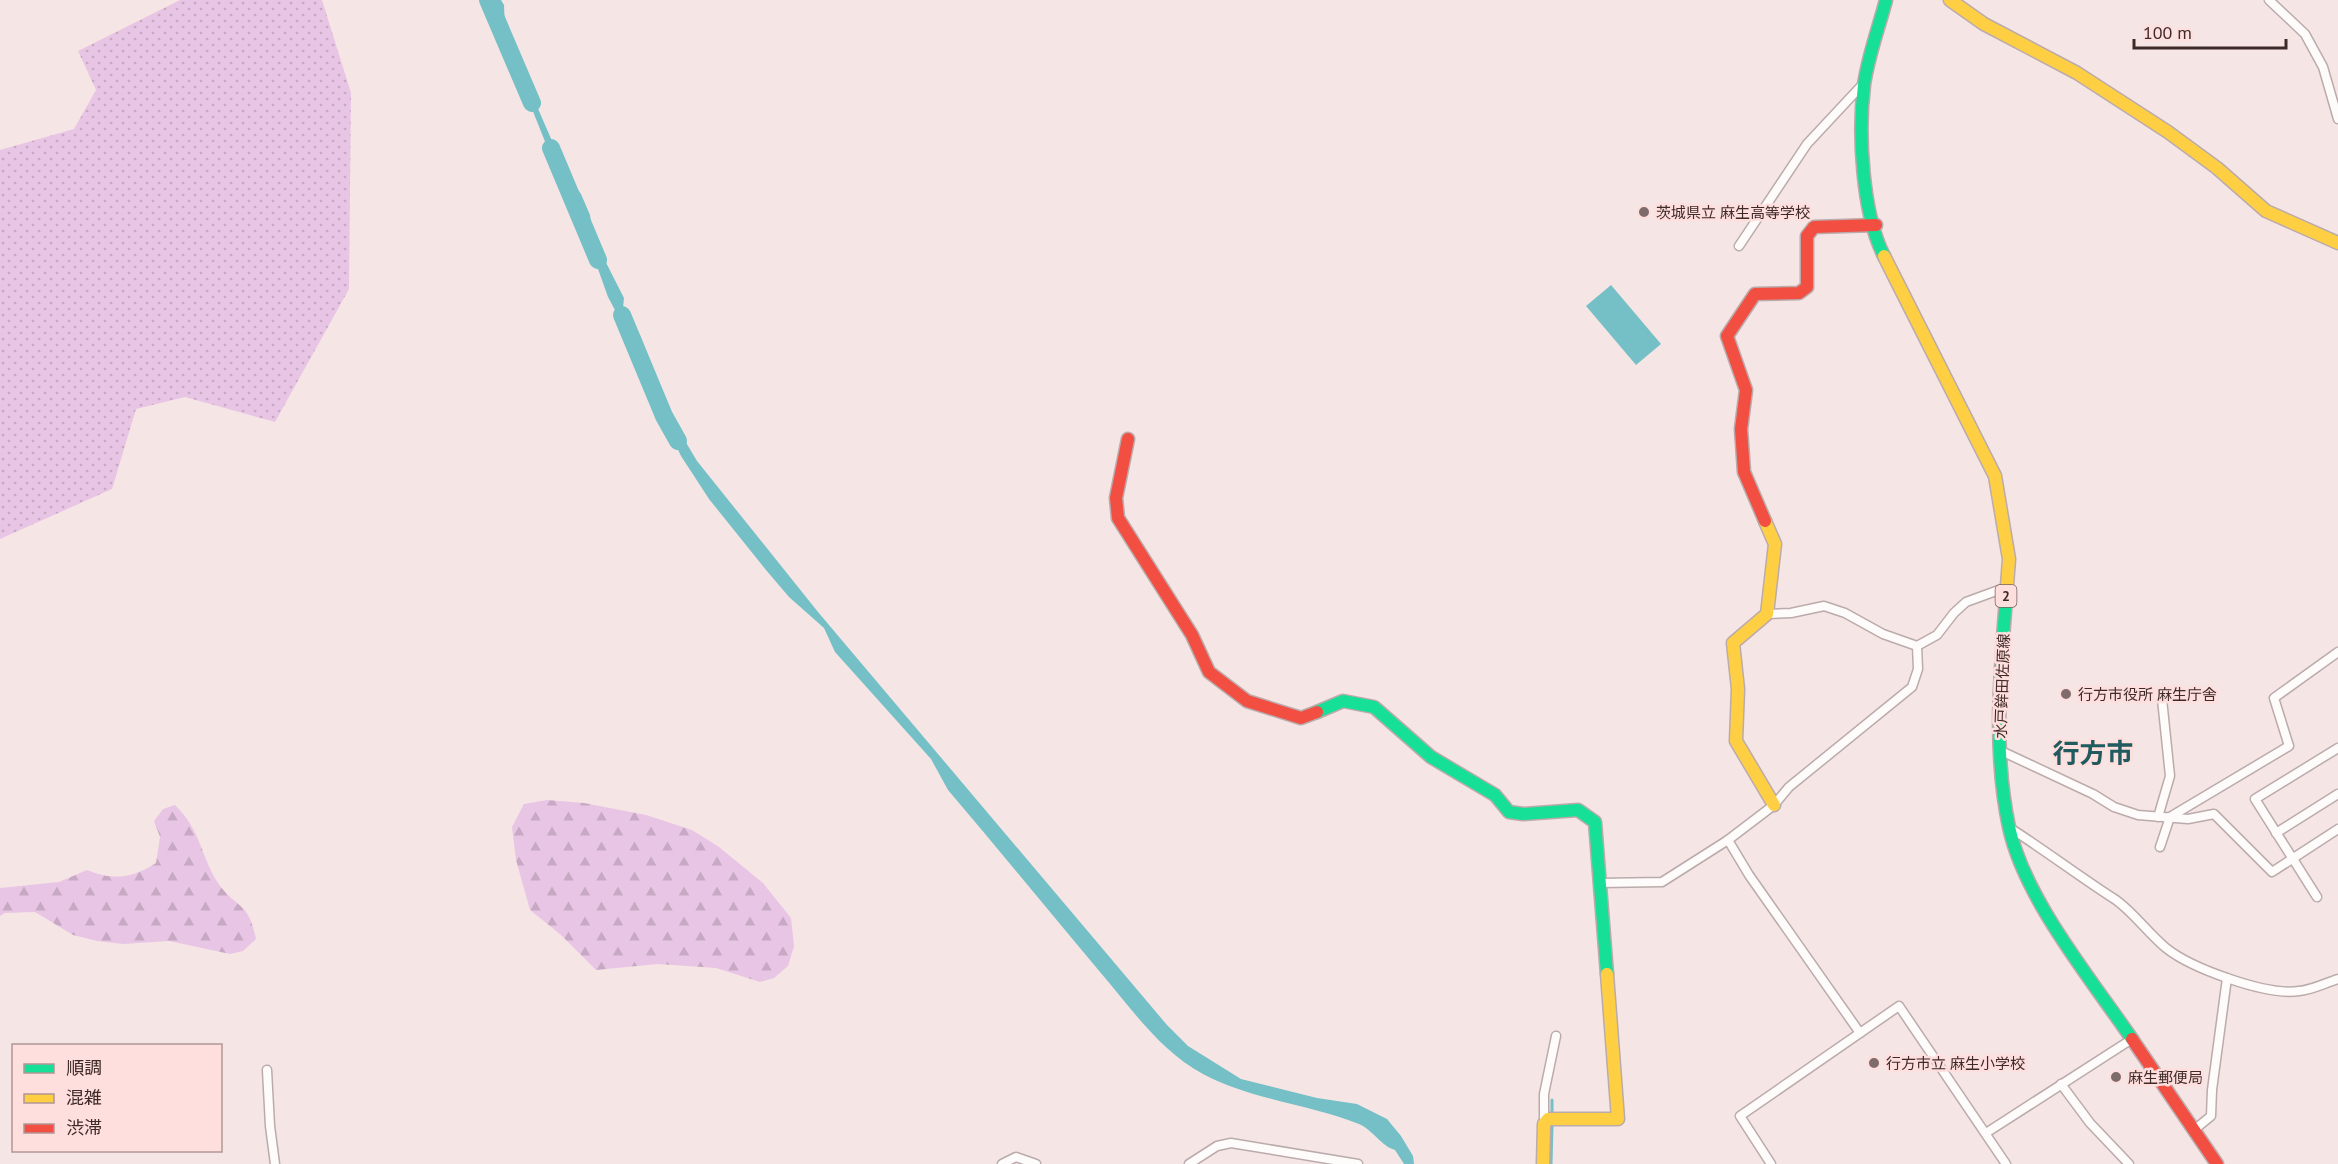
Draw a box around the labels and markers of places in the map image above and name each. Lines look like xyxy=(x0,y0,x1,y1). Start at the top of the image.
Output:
place label: 茨城県立 麻生高等学校 xyxy=(1656,203,1810,222)
marker: 茨城県立 麻生高等学校 xyxy=(1637,205,1651,219)
place label: 行方市役所 麻生庁舎 xyxy=(2078,685,2217,704)
marker: 行方市役所 麻生庁舎 xyxy=(2059,687,2073,701)
place label: 行方市立 麻生小学校 xyxy=(1886,1054,2025,1073)
marker: 行方市立 麻生小学校 xyxy=(1867,1056,1881,1070)
place label: 麻生郵便局 xyxy=(2128,1068,2203,1087)
marker: 麻生郵便局 xyxy=(2109,1070,2123,1084)

